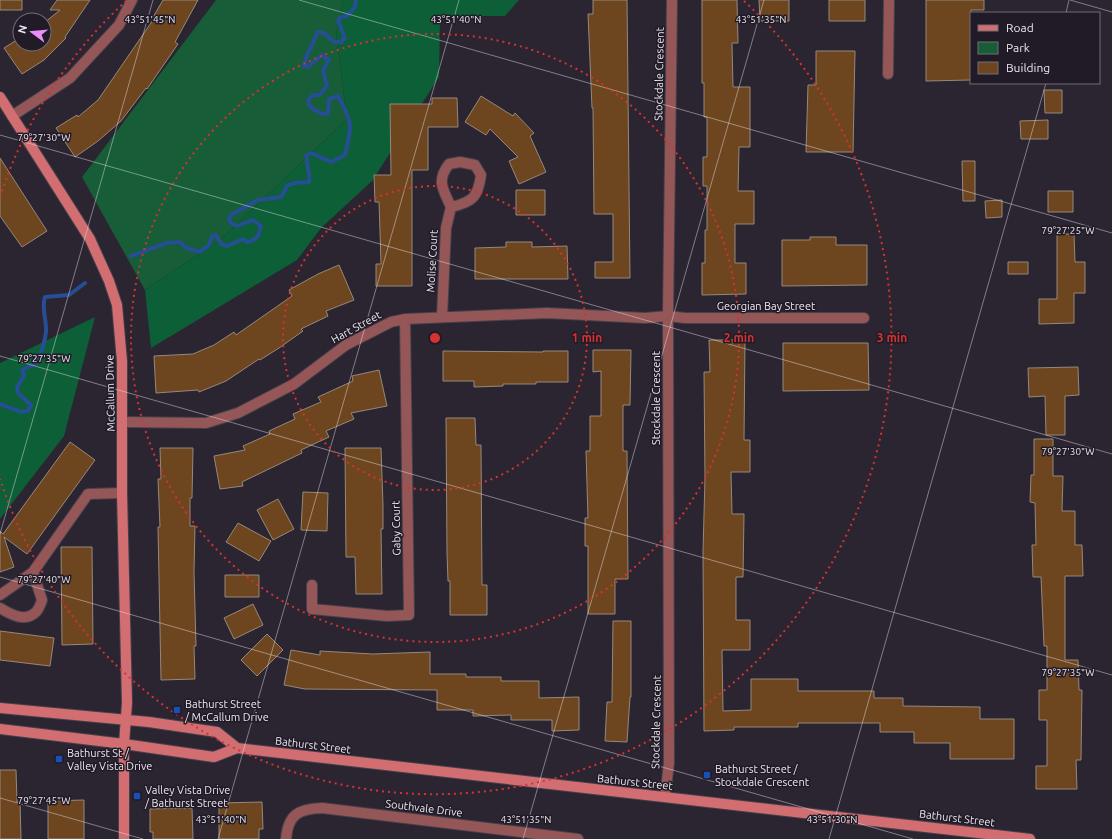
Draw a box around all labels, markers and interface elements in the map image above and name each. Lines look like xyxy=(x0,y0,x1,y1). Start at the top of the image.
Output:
north arrow xyxy=(12,12,52,52)
legend xyxy=(970,12,1100,84)
text: 43°51'45"N xyxy=(125,14,175,25)
text: 43°51'40"N xyxy=(431,14,481,25)
text: 43°51'35"N xyxy=(736,14,786,25)
text: Road xyxy=(1006,21,1034,34)
text: N xyxy=(15,24,29,35)
street label: Stockdale Crescent xyxy=(652,26,666,121)
text: Park xyxy=(1006,41,1030,54)
text: Building xyxy=(1006,61,1050,74)
text: 79°27'30"W xyxy=(18,132,70,143)
text: 79°27'25"W xyxy=(1042,225,1094,236)
street label: Molise Court xyxy=(424,229,440,293)
street label: Georgian Bay Street xyxy=(717,300,816,312)
street label: Hart Street xyxy=(329,308,384,346)
centre of rings xyxy=(428,331,442,345)
text: 1 min xyxy=(572,331,602,344)
text: 2 min xyxy=(724,331,754,344)
text: 3 min xyxy=(877,331,907,344)
street label: Stockdale Crescent xyxy=(650,350,662,445)
text: 79°27'35"W xyxy=(18,353,70,364)
street label: McCallum Drive xyxy=(103,354,117,432)
text: 79°27'30"W xyxy=(1042,446,1094,457)
street label: Gaby Court xyxy=(390,500,402,556)
text: 79°27'40"W xyxy=(18,574,70,585)
text: 79°27'35"W xyxy=(1042,667,1094,678)
street label: Stockdale Crescent xyxy=(649,674,663,769)
place label: Bathurst Street / McCallum Drive xyxy=(184,698,269,723)
marker: Bathurst Street / McCallum Drive xyxy=(172,705,182,715)
street label: Bathurst Street xyxy=(275,734,352,756)
place label: Bathurst St / Valley Vista Drive xyxy=(67,747,152,772)
marker: Bathurst St / Valley Vista Drive xyxy=(54,754,64,764)
place label: Bathurst Street / Stockdale Crescent xyxy=(715,763,810,788)
marker: Bathurst Street / Stockdale Crescent xyxy=(702,770,712,780)
street label: Bathurst Street xyxy=(597,772,674,792)
place label: Valley Vista Drive / Bathurst Street xyxy=(144,784,230,809)
marker: Valley Vista Drive / Bathurst Street xyxy=(132,791,142,801)
text: 79°27'45"W xyxy=(18,795,70,806)
street label: Southvale Drive xyxy=(385,797,463,819)
street label: Bathurst Street xyxy=(919,807,996,829)
text: 43°51'40"N xyxy=(196,814,246,825)
text: 43°51'35"N xyxy=(501,814,551,825)
text: 43°51'30"N xyxy=(807,814,857,825)

